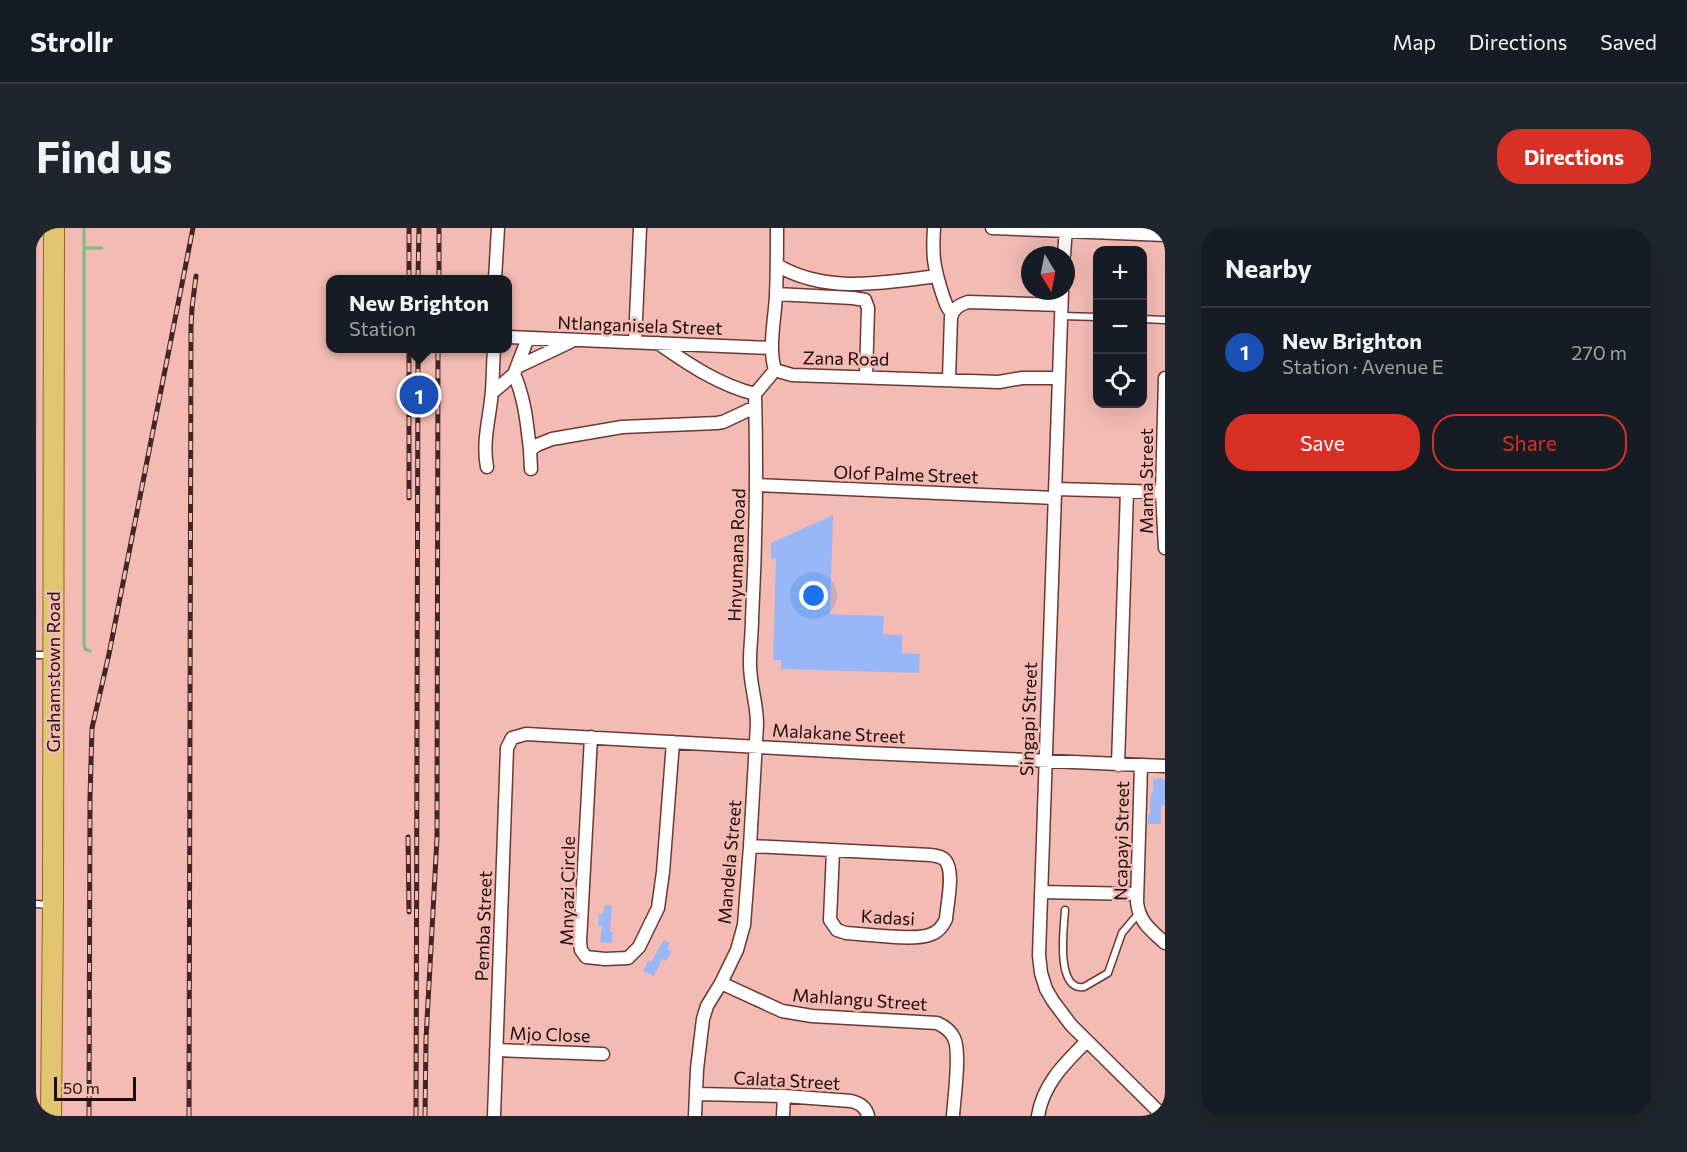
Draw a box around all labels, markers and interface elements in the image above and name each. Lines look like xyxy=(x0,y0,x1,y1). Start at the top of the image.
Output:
text: Strollr xyxy=(30,24,113,58)
text: Map xyxy=(1393,29,1436,54)
text: Directions xyxy=(1469,29,1567,54)
text: Saved xyxy=(1600,29,1657,54)
button: Directions xyxy=(1497,129,1651,184)
text: Find us xyxy=(36,130,172,182)
north arrow xyxy=(1021,246,1075,300)
map controls xyxy=(1093,246,1147,408)
button: + xyxy=(1093,246,1147,300)
text: Nearby xyxy=(1225,252,1312,283)
popup xyxy=(326,275,512,353)
text: New Brighton xyxy=(349,289,489,316)
button: − xyxy=(1093,300,1147,354)
street label: Ntlanganisela Street xyxy=(557,311,723,339)
text: Station xyxy=(349,316,416,340)
text: New Brighton xyxy=(1282,327,1422,354)
text: 1 xyxy=(1240,340,1249,364)
text: 270 m xyxy=(1571,340,1627,364)
street label: Zana Road xyxy=(802,346,890,370)
button: locate xyxy=(1093,354,1147,408)
text: Station · Avenue E xyxy=(1282,354,1444,378)
pin: 1 xyxy=(400,372,439,418)
button: Save xyxy=(1225,414,1420,471)
button: Share xyxy=(1432,414,1627,471)
street label: Mama Street xyxy=(1135,428,1157,534)
street label: Olof Palme Street xyxy=(833,460,979,488)
street label: Hnyumana Road xyxy=(723,488,749,622)
your location xyxy=(799,581,828,610)
street label: Grahamstown Road xyxy=(42,591,64,753)
street label: Singapi Street xyxy=(1015,662,1041,776)
street label: Malakane Street xyxy=(772,719,906,747)
street label: Ncapayi Street xyxy=(1109,781,1133,901)
street label: Mandela Street xyxy=(713,799,745,925)
street label: Mnyazi Circle xyxy=(555,836,579,946)
street label: Pemba Street xyxy=(470,870,496,982)
street label: Kadasi xyxy=(860,905,916,929)
street label: Mahlangu Street xyxy=(792,983,928,1015)
street label: Mjo Close xyxy=(509,1022,591,1046)
street label: Calata Street xyxy=(733,1066,841,1094)
scale bar xyxy=(54,1074,136,1102)
text: 50 m xyxy=(63,1078,100,1097)

